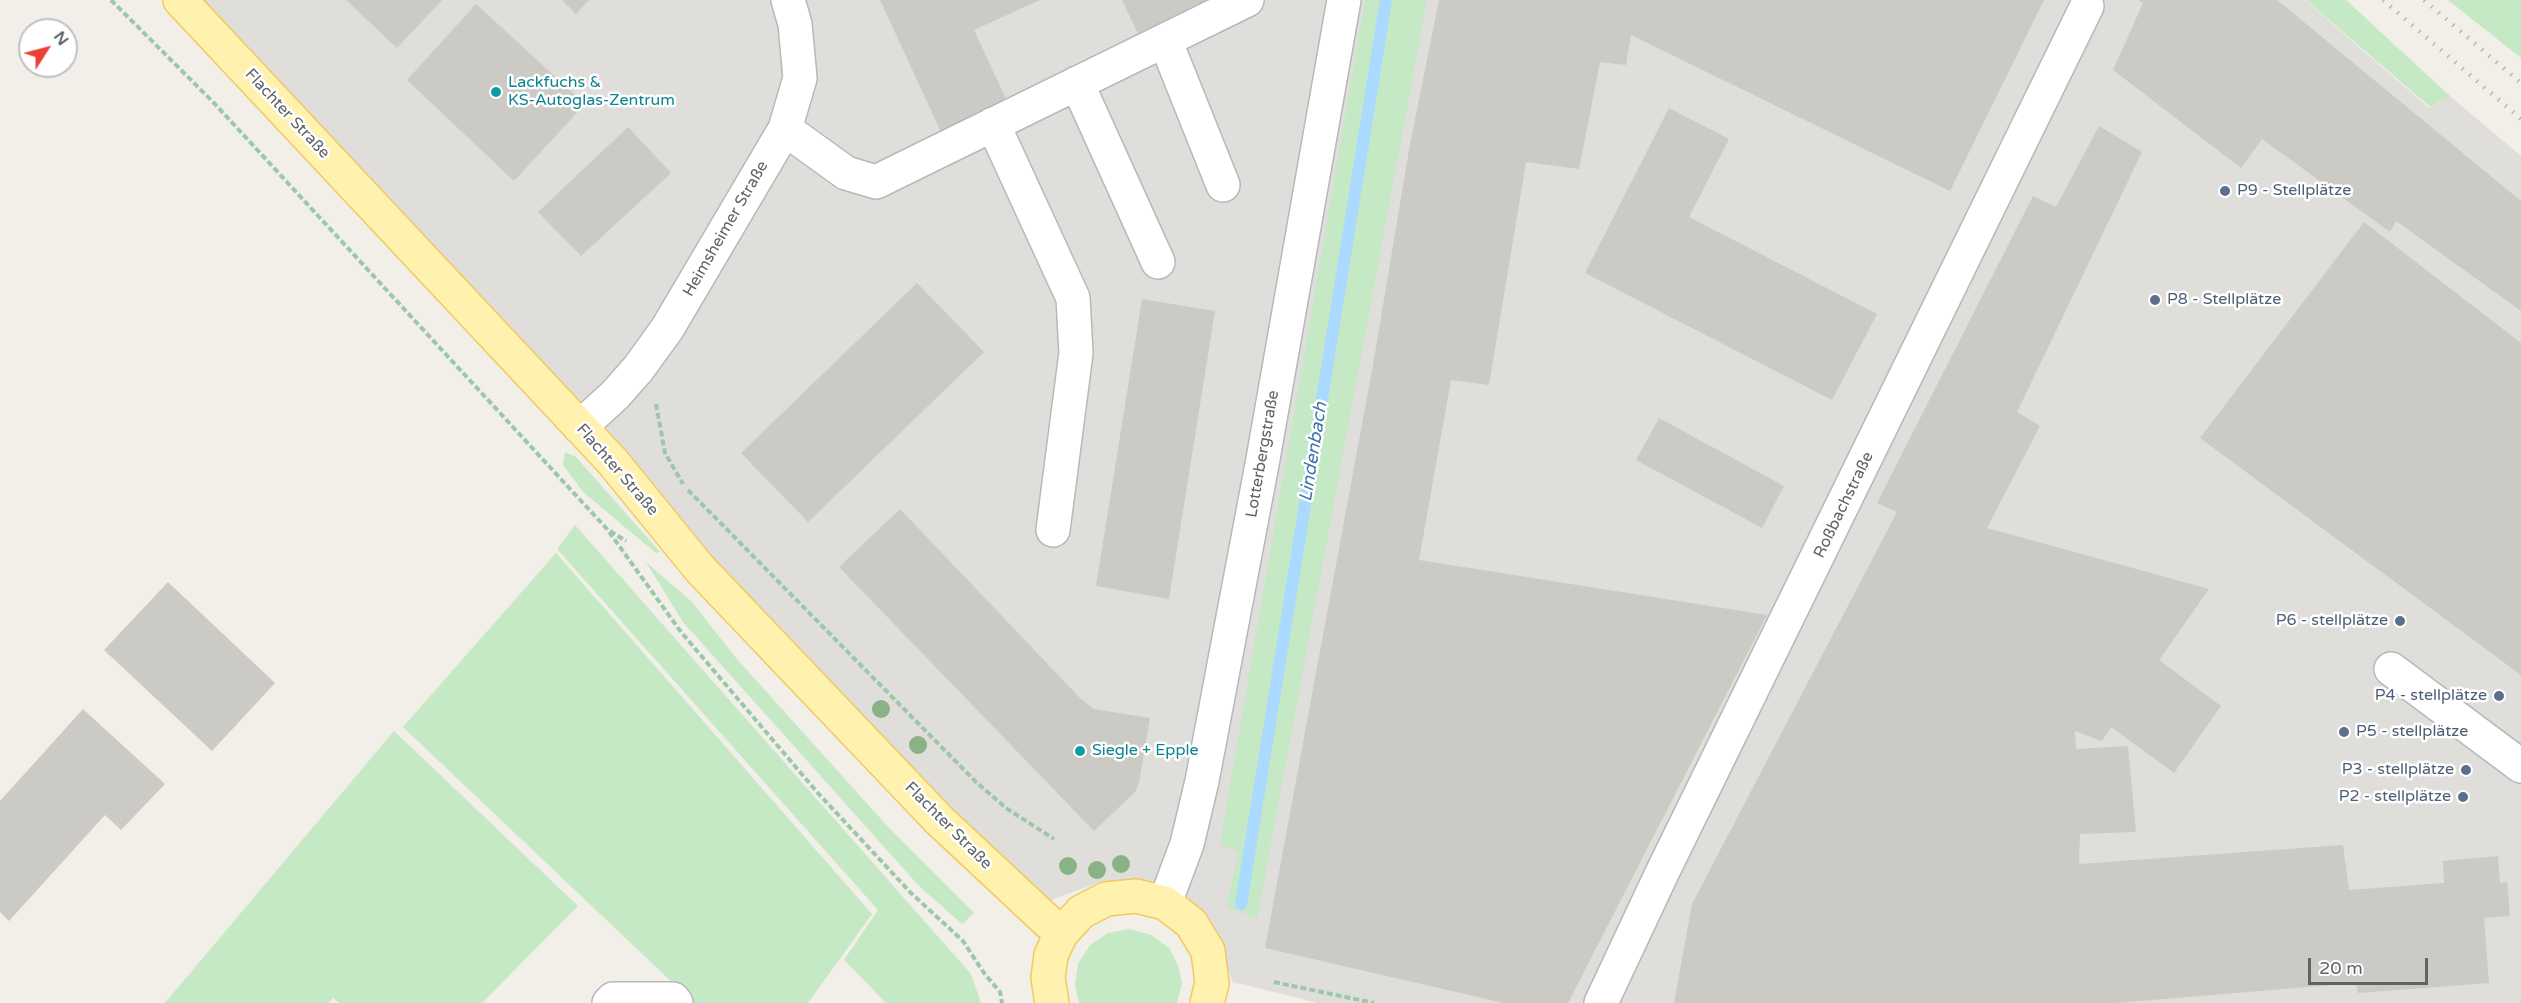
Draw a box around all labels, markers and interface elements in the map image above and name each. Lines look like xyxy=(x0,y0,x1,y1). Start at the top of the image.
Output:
north arrow xyxy=(18,18,78,78)
text: N xyxy=(49,28,73,50)
street label: Flachter Straße xyxy=(241,65,333,163)
place label: Lackfuchs & KS-Autoglas-Zentrum xyxy=(508,73,675,111)
marker: Lackfuchs & KS-Autoglas-Zentrum xyxy=(489,85,503,99)
street label: Heimsheimer Straße xyxy=(679,158,773,300)
place label: P9 - Stellplätze xyxy=(2237,181,2351,201)
marker: P9 - Stellplätze xyxy=(2218,184,2232,198)
place label: P8 - Stellplätze xyxy=(2167,290,2281,310)
marker: P8 - Stellplätze xyxy=(2148,293,2162,307)
street label: Lotterbergstraße xyxy=(1242,389,1284,519)
water label: Lindenbach xyxy=(1295,401,1333,503)
street label: Flachter Straße xyxy=(572,420,662,520)
street label: Roßbachstraße xyxy=(1810,449,1878,561)
place label: P6 - stellplätze xyxy=(2276,611,2388,631)
marker: P6 - stellplätze xyxy=(2393,614,2407,628)
place label: P4 - stellplätze xyxy=(2375,686,2487,706)
marker: P4 - stellplätze xyxy=(2492,689,2506,703)
place label: P5 - stellplätze xyxy=(2356,722,2468,742)
marker: P5 - stellplätze xyxy=(2337,725,2351,739)
place label: Siegle + Epple xyxy=(1092,741,1199,761)
marker: Siegle + Epple xyxy=(1073,744,1087,758)
place label: P3 - stellplätze xyxy=(2342,760,2454,780)
marker: P3 - stellplätze xyxy=(2459,763,2473,777)
street label: Flachter Straße xyxy=(900,778,996,874)
place label: P2 - stellplätze xyxy=(2339,787,2451,807)
marker: P2 - stellplätze xyxy=(2456,790,2470,804)
scale bar xyxy=(2311,946,2431,984)
text: 20 m xyxy=(2319,957,2363,979)

